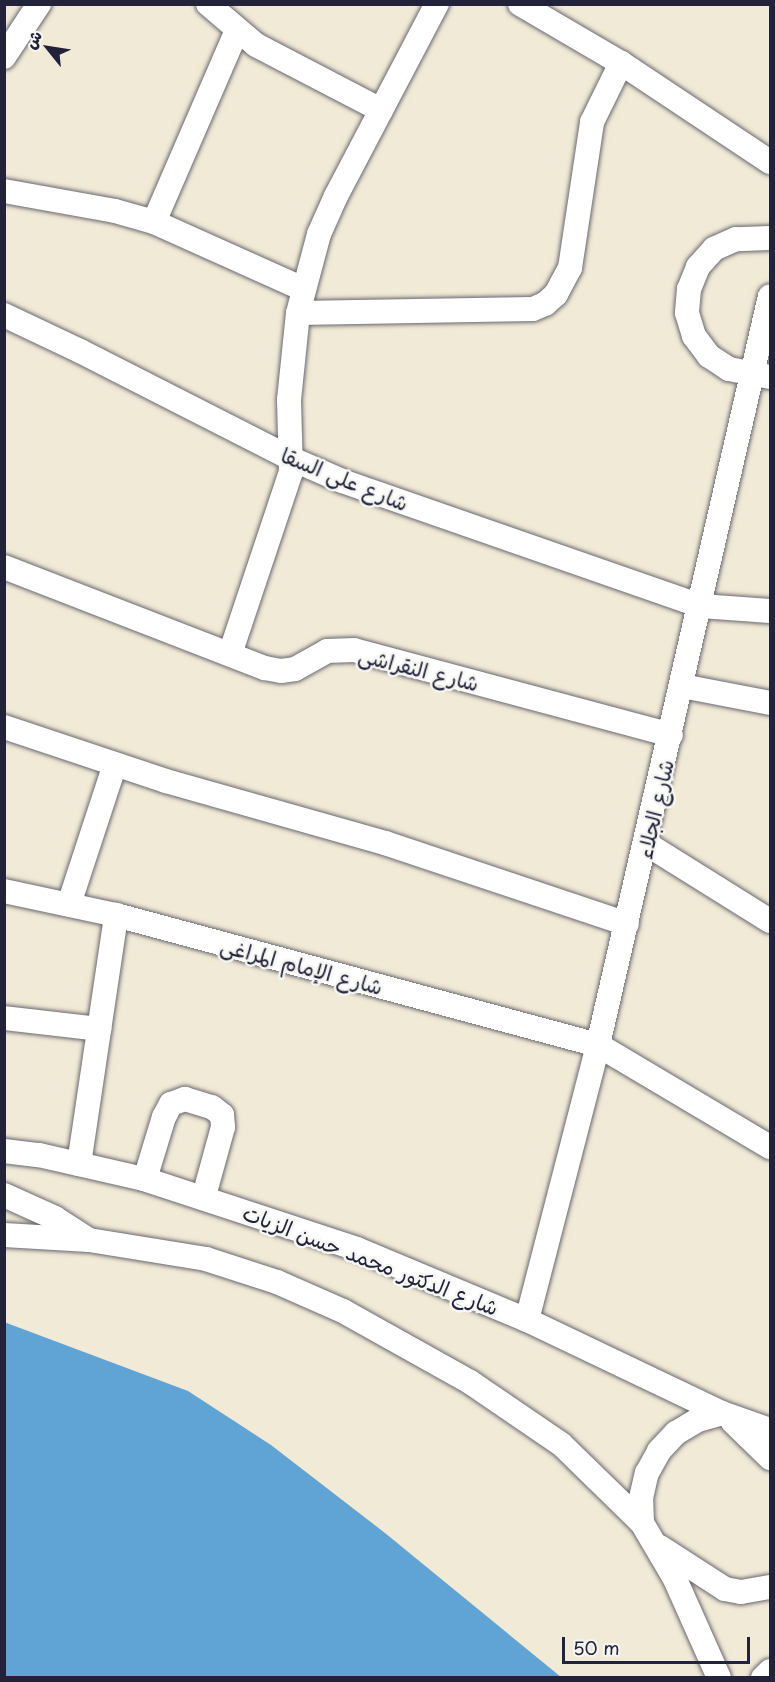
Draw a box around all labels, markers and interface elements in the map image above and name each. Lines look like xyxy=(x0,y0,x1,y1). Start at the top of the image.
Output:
north arrow xyxy=(18,18,78,78)
text: ش xyxy=(18,25,47,53)
street label: شارع على السقا xyxy=(278,441,412,515)
street label: شارع النقراشى xyxy=(356,641,482,695)
street label: شارع الجلاء xyxy=(630,757,678,861)
street label: شارع الإمام المراغى xyxy=(218,931,386,999)
street label: شارع الدكتور محمد حسن الزيات xyxy=(240,1199,502,1319)
scale bar xyxy=(565,1625,752,1663)
text: 50 m xyxy=(573,1634,620,1661)

